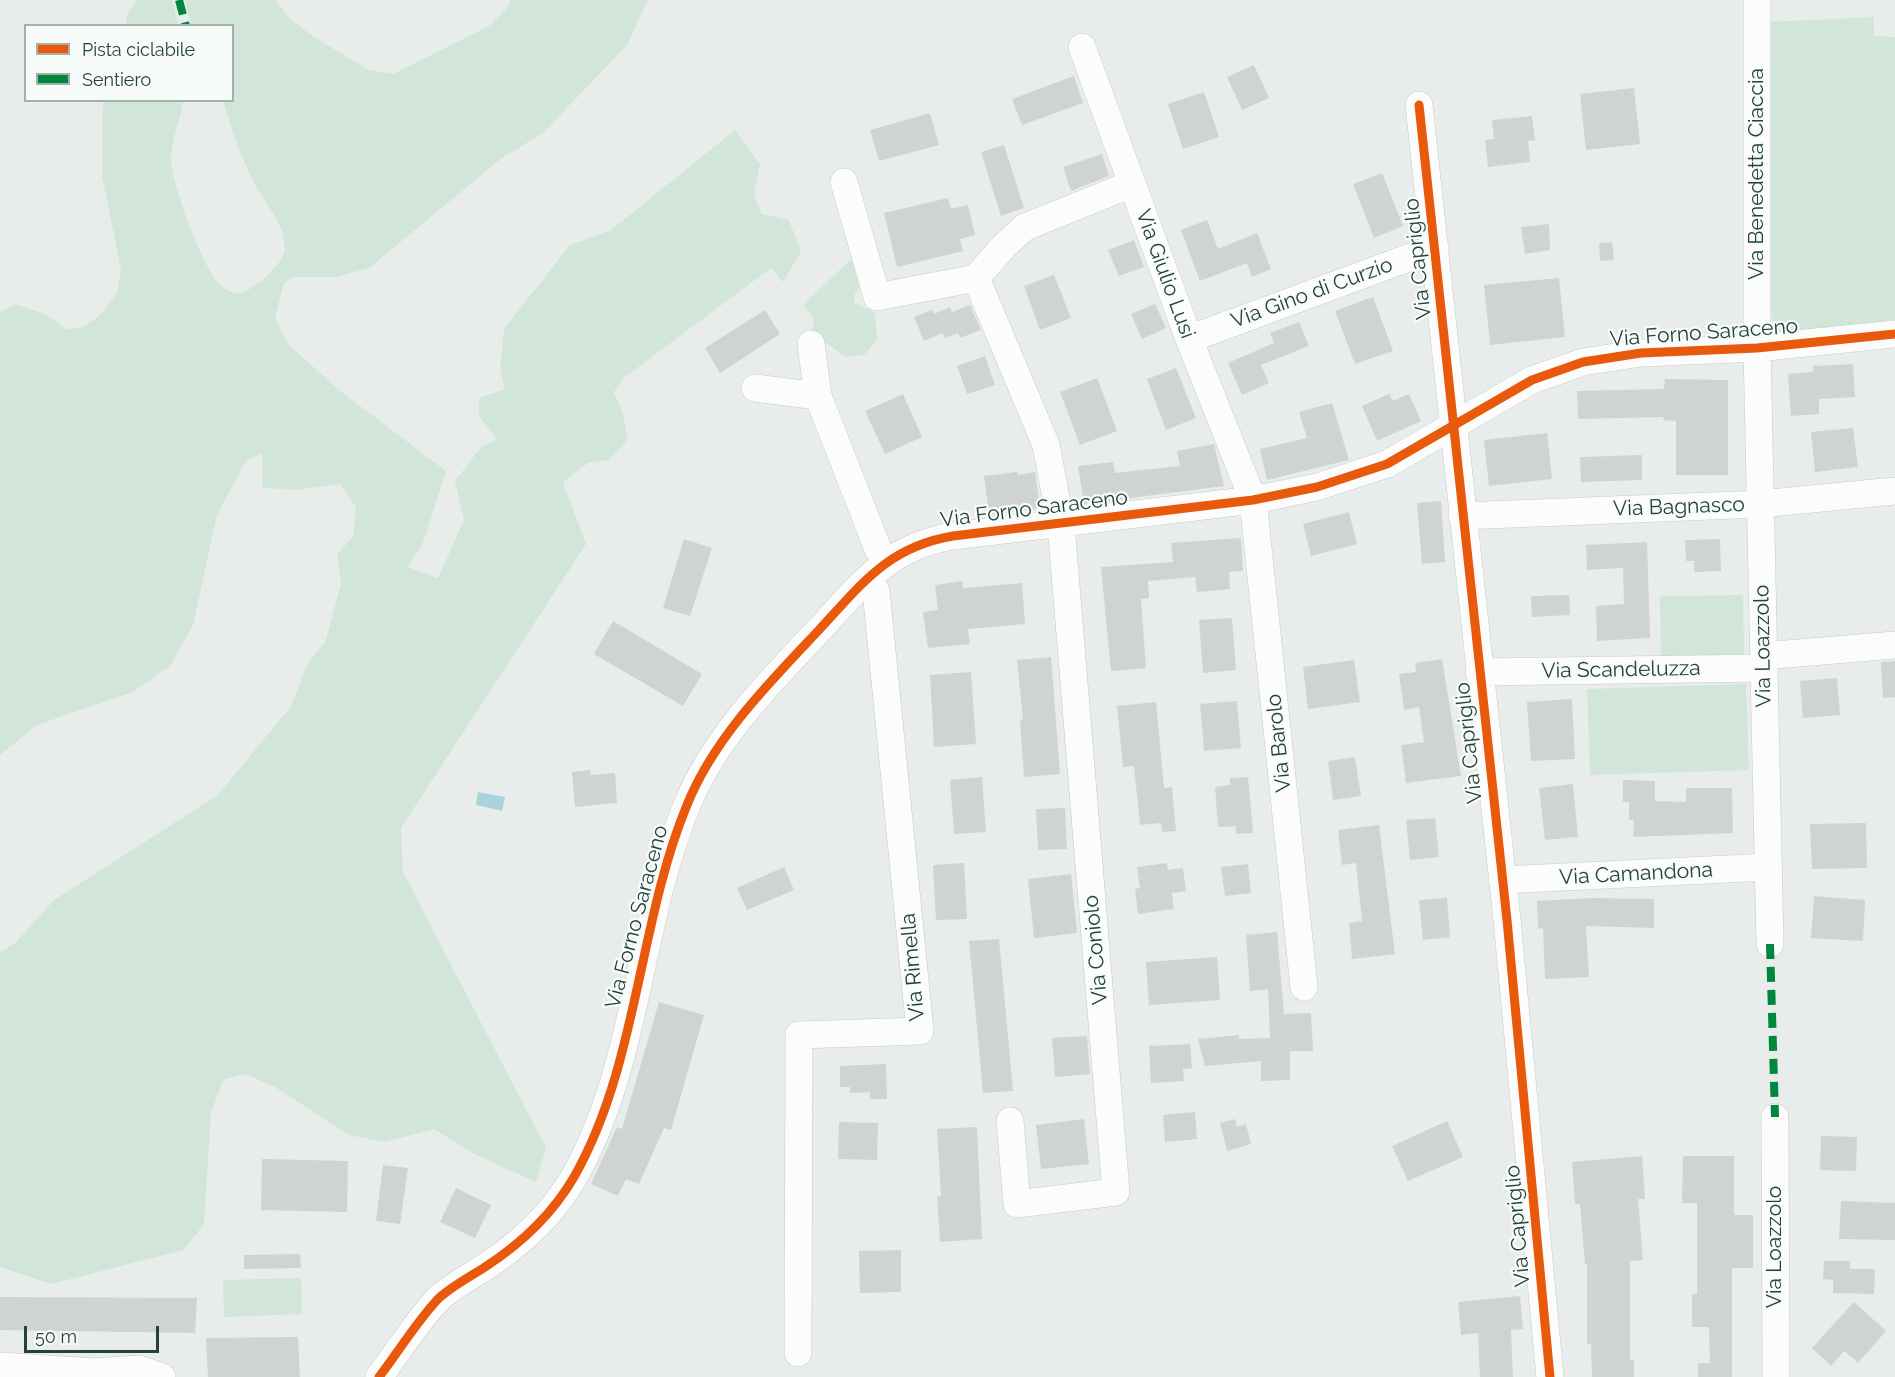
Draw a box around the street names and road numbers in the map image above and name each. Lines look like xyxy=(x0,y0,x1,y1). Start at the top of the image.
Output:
street label: Via Benedetta Ciaccia xyxy=(1744,68,1770,280)
street label: Via Capriglio xyxy=(1399,197,1437,321)
street label: Via Giulio Lusi xyxy=(1130,206,1200,342)
street label: Via Gino di Curzio xyxy=(1228,252,1396,334)
street label: Via Forno Saraceno xyxy=(1609,314,1799,352)
street label: Via Forno Saraceno xyxy=(939,485,1129,533)
street label: Via Bagnasco xyxy=(1613,492,1745,522)
street label: Via Loazzolo xyxy=(1749,584,1777,708)
street label: Via Scandeluzza xyxy=(1541,656,1701,684)
street label: Via Capriglio xyxy=(1450,681,1488,805)
street label: Via Barolo xyxy=(1261,693,1297,793)
street label: Via Forno Saraceno xyxy=(600,823,674,1011)
street label: Via Camandona xyxy=(1559,857,1713,891)
street label: Via Coniolo xyxy=(1079,894,1113,1006)
street label: Via Rimella xyxy=(896,912,930,1022)
street label: Via Capriglio xyxy=(1500,1164,1536,1288)
street label: Via Loazzolo xyxy=(1762,1186,1788,1308)

